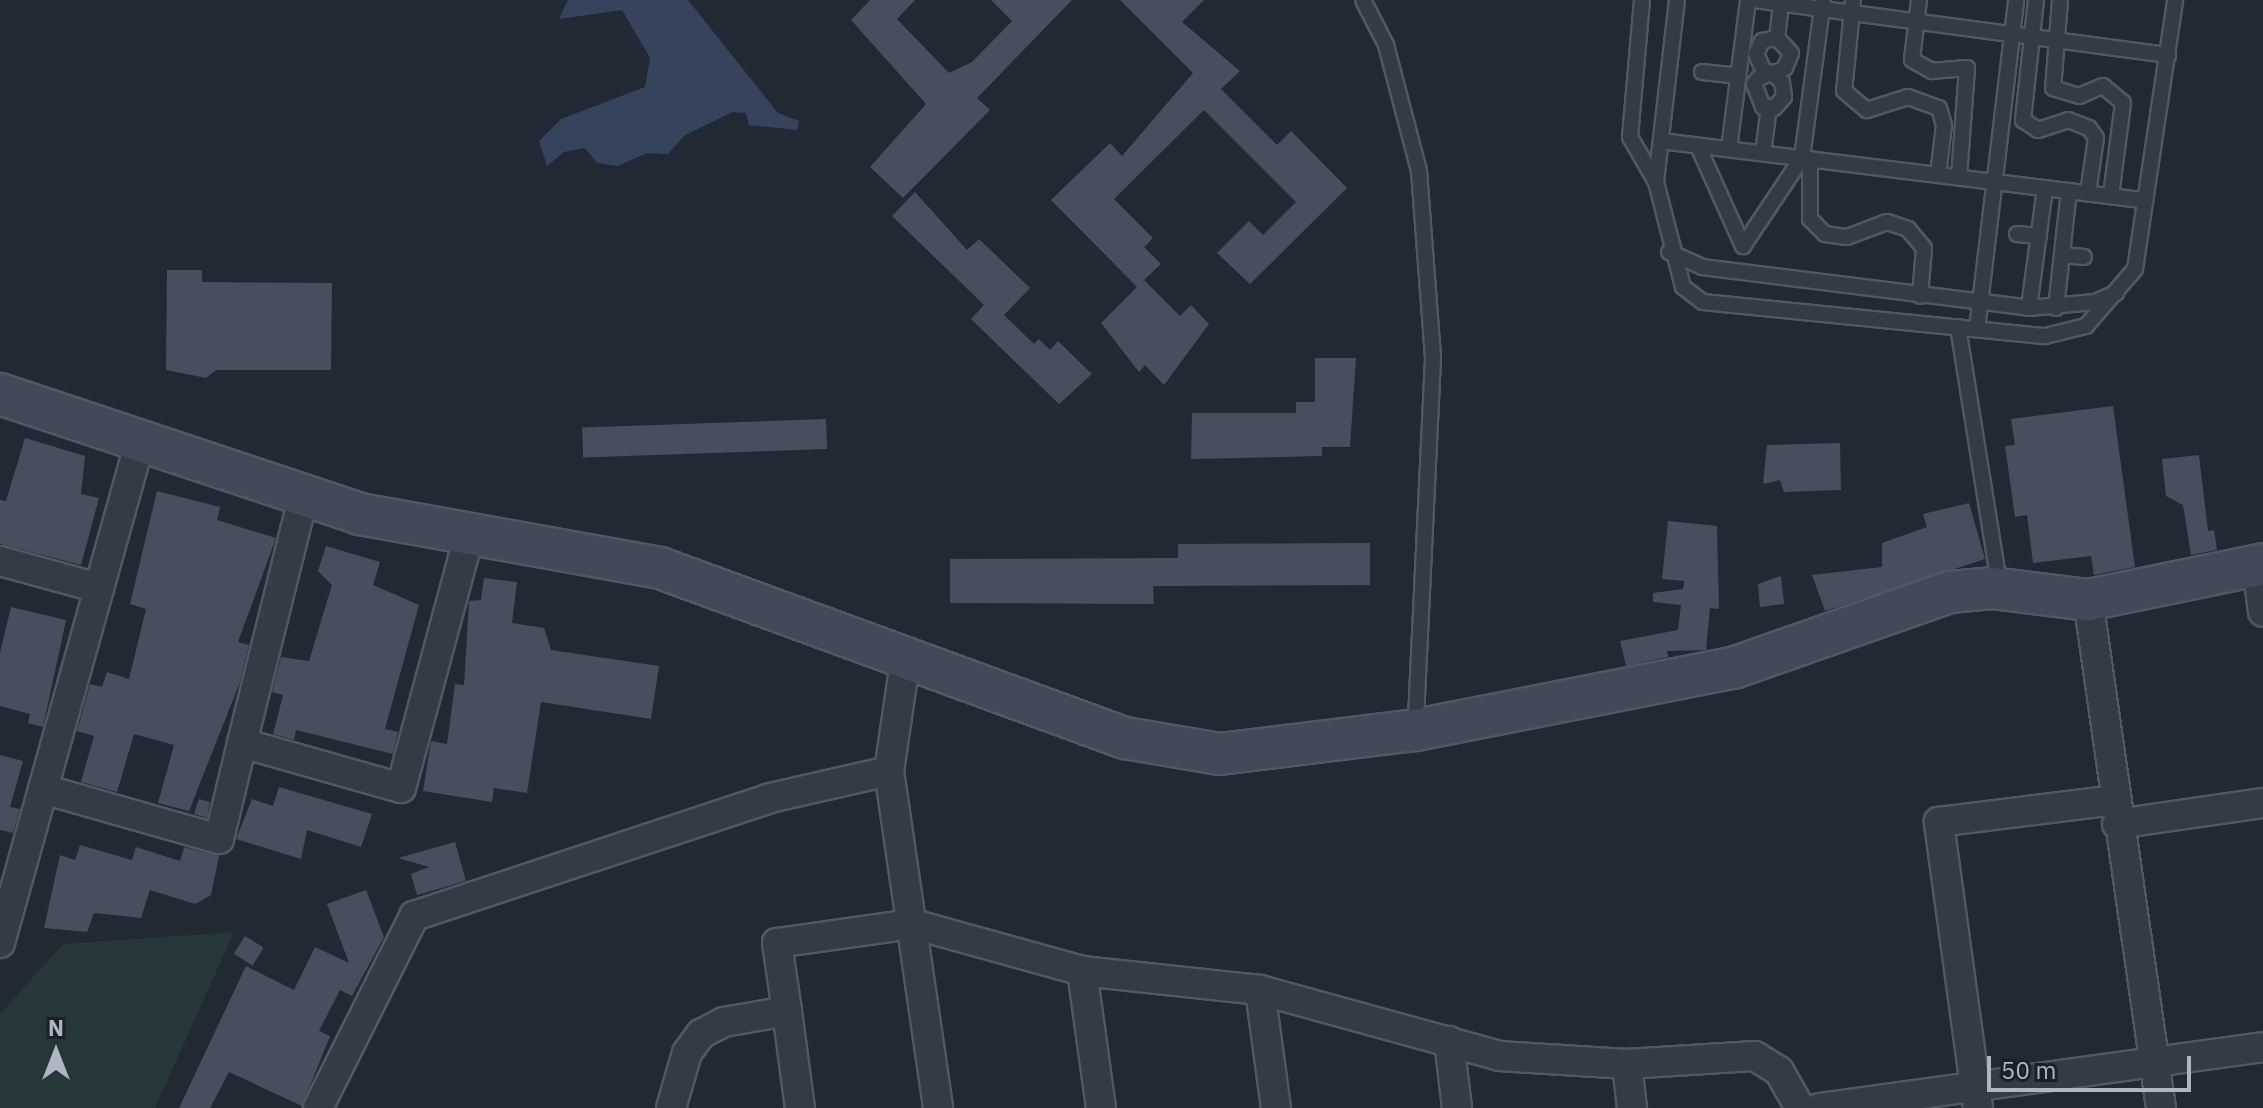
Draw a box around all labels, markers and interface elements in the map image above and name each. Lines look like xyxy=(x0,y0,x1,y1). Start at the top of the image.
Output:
north arrow xyxy=(16,1012,96,1092)
text: N xyxy=(48,1013,64,1042)
scale bar xyxy=(1991,1040,2195,1090)
text: 50 m xyxy=(2001,1054,2056,1086)

